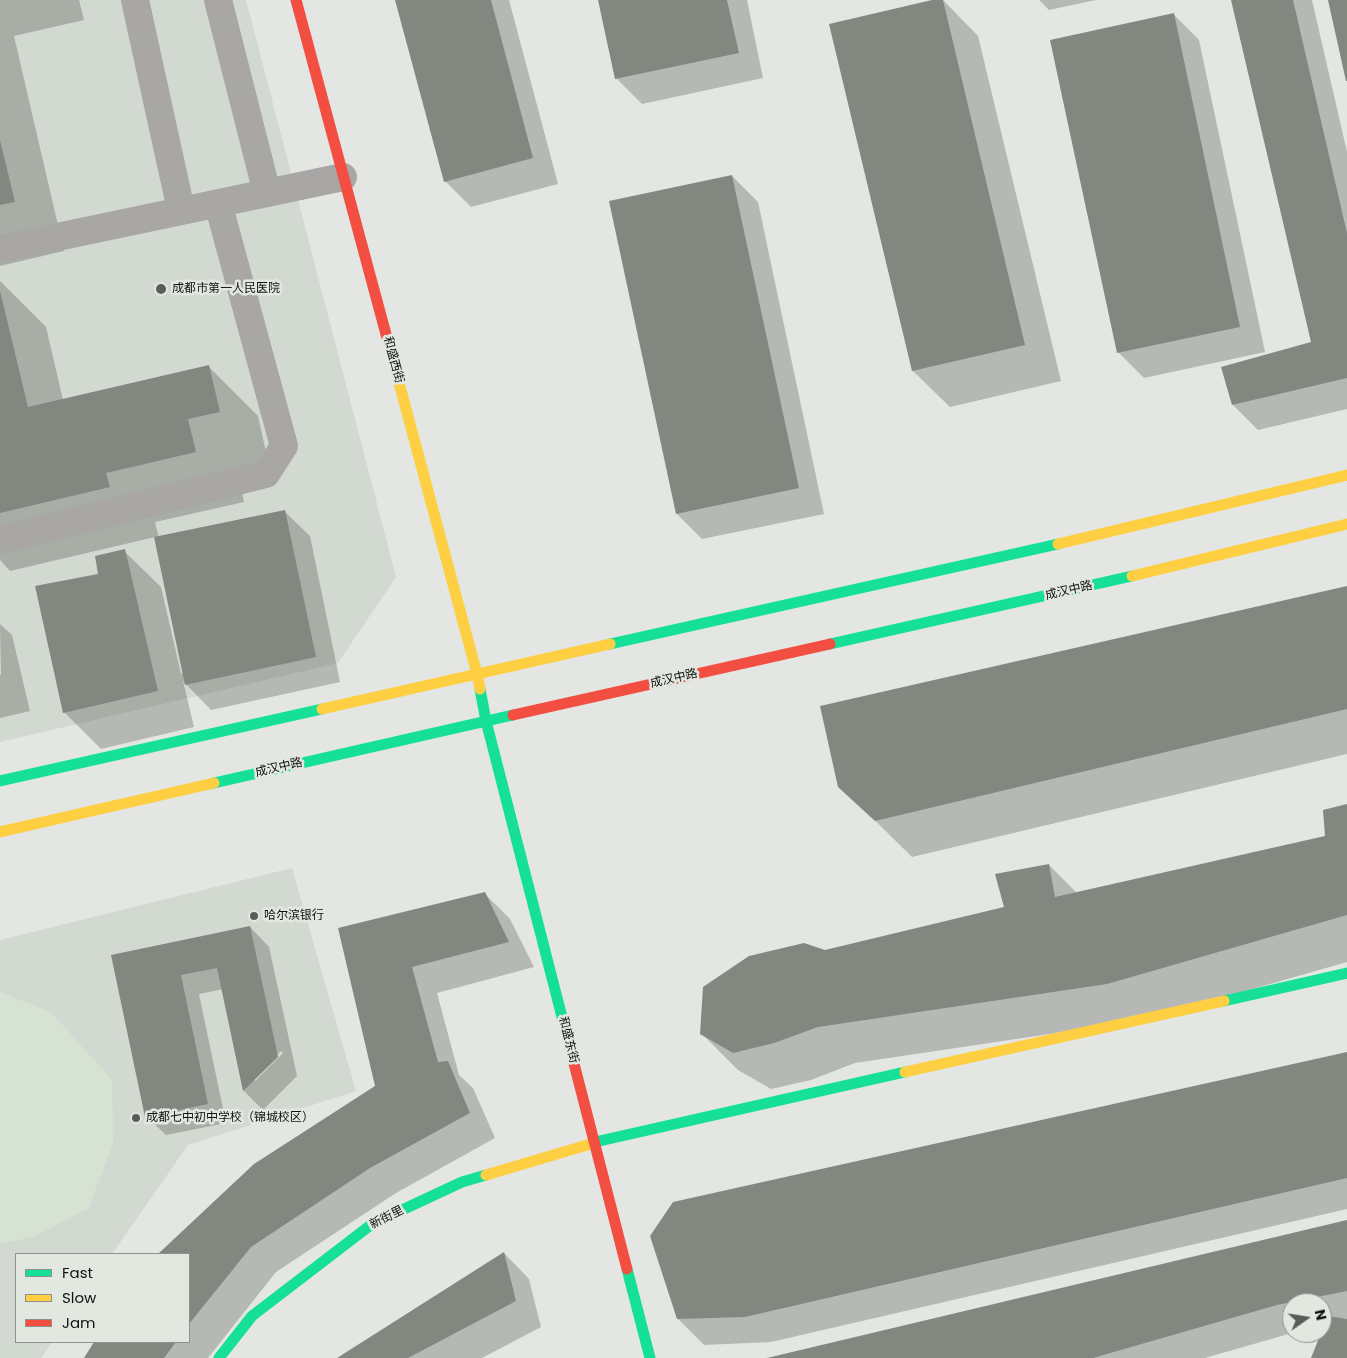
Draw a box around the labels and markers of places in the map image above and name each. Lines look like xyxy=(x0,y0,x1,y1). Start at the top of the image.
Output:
marker: 成都市第一人民医院 xyxy=(154,282,168,296)
place label: 成都市第一人民医院 xyxy=(172,282,280,296)
place label: 哈尔滨银行 xyxy=(264,909,324,923)
marker: 哈尔滨银行 xyxy=(248,910,260,922)
place label: 成都七中初中学校（锦城校区） xyxy=(146,1111,314,1125)
marker: 成都七中初中学校（锦城校区） xyxy=(130,1112,142,1124)

